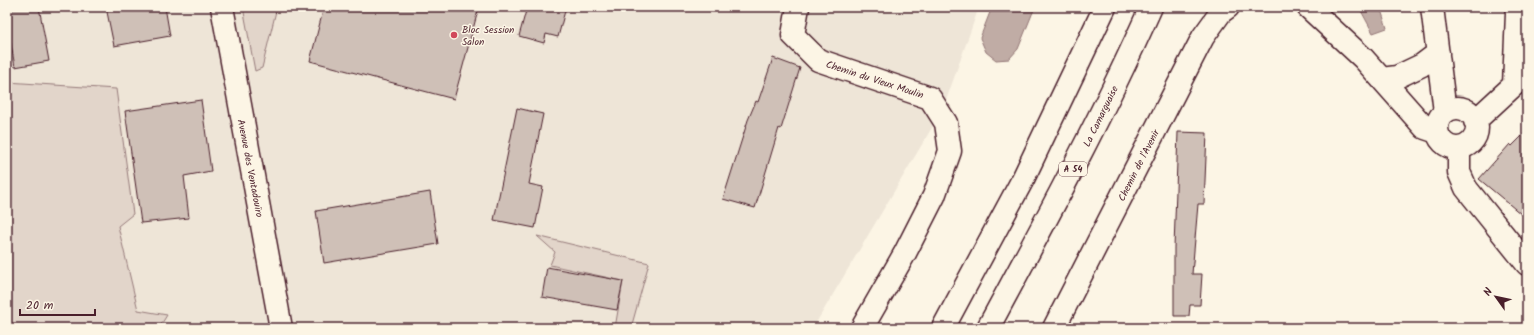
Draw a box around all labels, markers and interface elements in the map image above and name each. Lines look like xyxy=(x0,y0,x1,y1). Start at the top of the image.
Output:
place label: Bloc Session Salon xyxy=(462,22,514,50)
marker: Bloc Session Salon xyxy=(449,30,459,40)
street label: Chemin du Vieux Moulin xyxy=(824,57,926,103)
street label: La Camarguaise xyxy=(1079,83,1123,150)
street label: Avenue des Ventadouïro xyxy=(233,118,267,219)
street label: Chemin de l'Avenir xyxy=(1114,126,1164,204)
road number: A 54 xyxy=(1059,162,1087,176)
north arrow xyxy=(1476,277,1516,317)
text: N xyxy=(1479,284,1498,300)
scale bar xyxy=(20,291,95,317)
text: 20 m xyxy=(26,296,54,315)

